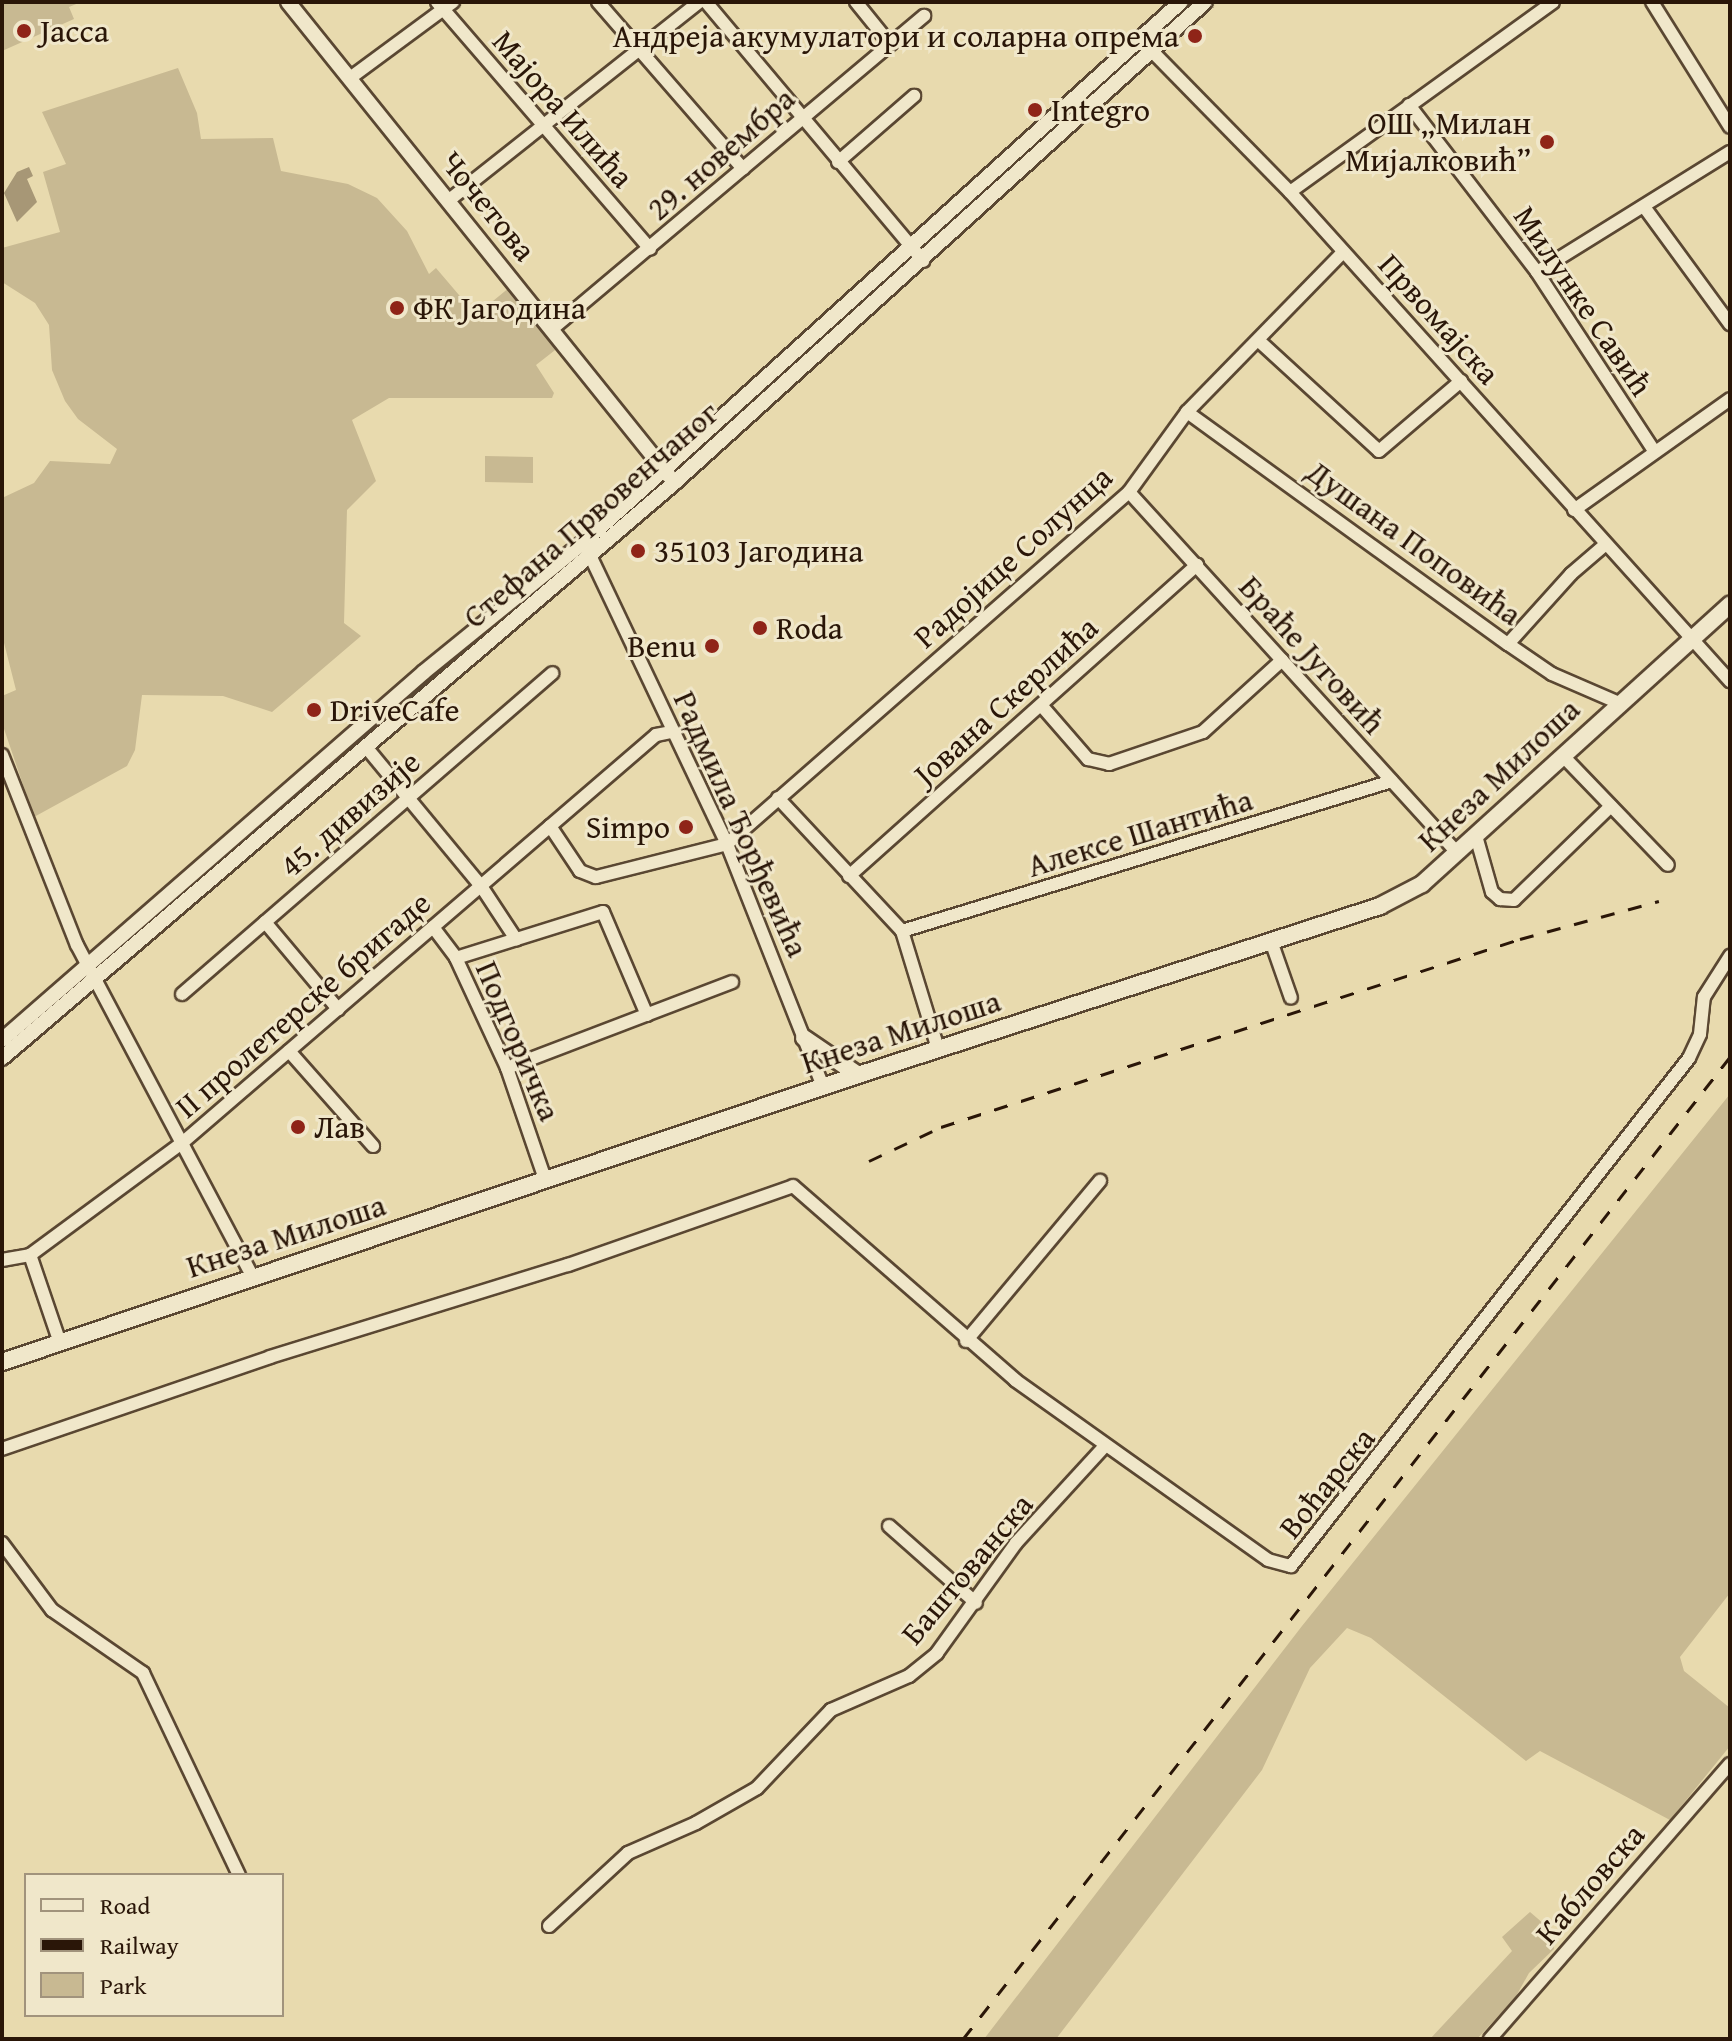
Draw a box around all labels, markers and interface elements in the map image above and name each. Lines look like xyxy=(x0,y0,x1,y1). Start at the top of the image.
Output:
place label: Јасса xyxy=(40,12,109,50)
place label: Андреја акумулатори и соларна опрема xyxy=(613,17,1179,55)
marker: Јасса xyxy=(15,22,33,40)
street label: Мајора Илића xyxy=(484,22,642,196)
marker: Андреја акумулатори и соларна опрема xyxy=(1186,27,1204,45)
street label: 29. новембра xyxy=(639,80,803,228)
place label: Integro xyxy=(1051,91,1150,129)
marker: Integro xyxy=(1026,101,1044,119)
place label: ОШ „Милан Мијалковић” xyxy=(1345,105,1531,180)
marker: ОШ „Милан Мијалковић” xyxy=(1538,133,1556,151)
street label: Чочетова xyxy=(432,143,544,269)
street label: Милунке Савић xyxy=(1505,199,1661,403)
street label: Првомајска xyxy=(1370,246,1508,392)
place label: ФК Јагодина xyxy=(413,289,586,327)
marker: ФК Јагодина xyxy=(388,299,406,317)
street label: Стефана Првовенчаног xyxy=(456,394,726,636)
street label: Душана Поповића xyxy=(1299,452,1529,634)
street label: Радојице Солунца xyxy=(906,458,1120,656)
place label: 35103 Јагодина xyxy=(654,532,863,570)
marker: 35103 Јагодина xyxy=(629,542,647,560)
street label: Браће Југовић xyxy=(1231,568,1393,742)
street label: Јована Скерлића xyxy=(906,608,1106,794)
place label: Roda xyxy=(776,609,843,647)
marker: Roda xyxy=(751,619,769,637)
place label: Benu xyxy=(628,627,696,665)
marker: Benu xyxy=(703,637,721,655)
street label: Радмила Ђорђевића xyxy=(665,685,817,963)
street label: Кнеза Милоша xyxy=(1410,690,1588,860)
place label: DriveCafe xyxy=(330,691,460,729)
marker: DriveCafe xyxy=(305,701,323,719)
street label: 45. дивизије xyxy=(272,743,428,885)
street label: Алексе Шантића xyxy=(1023,781,1257,885)
place label: Simpo xyxy=(586,808,670,846)
marker: Simpo xyxy=(677,818,695,836)
street label: II пролетерске бригаде xyxy=(168,884,438,1126)
street label: Подгоричка xyxy=(467,955,569,1127)
street label: Кнеза Милоша xyxy=(797,982,1005,1082)
place label: Лав xyxy=(314,1108,365,1146)
marker: Лав xyxy=(289,1118,307,1136)
street label: Кнеза Милоша xyxy=(182,1186,390,1286)
street label: Воћарска xyxy=(1271,1420,1383,1546)
street label: Баштованска xyxy=(893,1486,1041,1652)
street label: Кабловска xyxy=(1527,1816,1653,1952)
legend xyxy=(24,1873,284,2017)
text: Road xyxy=(100,1888,150,1923)
text: Railway xyxy=(100,1928,179,1963)
text: Park xyxy=(100,1968,146,2003)

